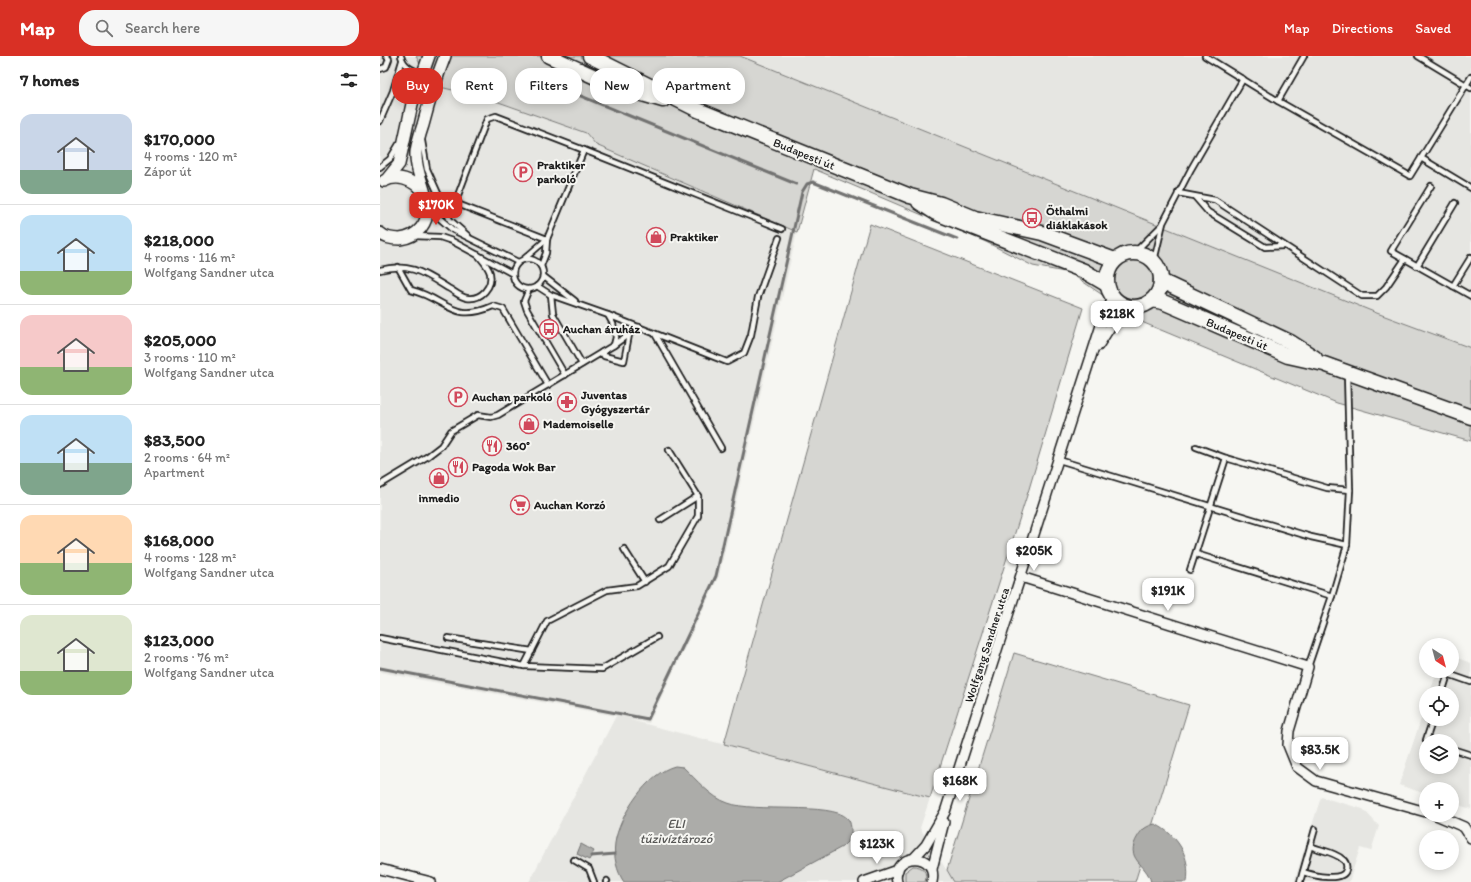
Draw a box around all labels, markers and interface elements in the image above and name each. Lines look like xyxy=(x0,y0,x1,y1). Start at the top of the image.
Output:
search box xyxy=(79,10,359,46)
text: Map xyxy=(20,17,55,40)
icon: search xyxy=(93,17,115,39)
text: Search here xyxy=(125,19,200,37)
text: Map xyxy=(1284,20,1310,37)
text: Directions xyxy=(1332,20,1393,37)
text: Saved xyxy=(1415,20,1451,37)
chip: Buy xyxy=(392,68,443,104)
chip: Rent xyxy=(451,68,507,104)
chip: Filters xyxy=(515,68,582,104)
chip: New xyxy=(590,68,644,104)
chip: Apartment xyxy=(652,68,745,104)
icon: filters xyxy=(338,69,360,91)
text: 7 homes xyxy=(20,70,80,90)
text: $170,000 xyxy=(144,129,215,149)
icon: home xyxy=(52,130,100,178)
street label: Budapesti út xyxy=(771,135,837,173)
text: 4 rooms · 120 m² xyxy=(144,149,237,164)
place label: Praktiker parkoló xyxy=(536,158,586,187)
parking icon: Praktiker parkoló xyxy=(512,161,534,183)
text: Zápor út xyxy=(144,164,192,179)
pin: $170K xyxy=(408,192,464,226)
text: $170K xyxy=(418,197,454,212)
place label: Öthalmi diáklakások xyxy=(1046,204,1108,232)
bus stop icon: Öthalmi diáklakások xyxy=(1021,207,1043,229)
shop icon: Praktiker xyxy=(645,226,667,248)
text: $218,000 xyxy=(144,230,214,250)
place label: Praktiker xyxy=(670,230,719,244)
icon: home xyxy=(52,231,100,279)
text: 4 rooms · 116 m² xyxy=(144,250,235,265)
text: Wolfgang Sandner utca xyxy=(144,265,274,280)
pin: $218K xyxy=(1089,301,1145,335)
text: $218K xyxy=(1100,306,1134,321)
street label: Budapesti út xyxy=(1204,315,1270,353)
bus stop icon: Auchan áruház xyxy=(538,318,560,340)
place label: Auchan áruház xyxy=(562,322,640,336)
text: $205,000 xyxy=(144,330,216,350)
icon: home xyxy=(52,331,100,379)
text: 3 rooms · 110 m² xyxy=(144,350,236,365)
text: Wolfgang Sandner utca xyxy=(144,365,274,380)
parking icon: Auchan parkoló xyxy=(447,386,469,408)
place label: Juventas Gyógyszertár xyxy=(580,388,650,417)
place label: Auchan parkoló xyxy=(471,390,552,405)
pharmacy icon: Juventas Gyógyszertár xyxy=(556,391,578,413)
shop icon: Mademoiselle xyxy=(518,413,540,435)
place label: Mademoiselle xyxy=(543,417,614,431)
text: $83,500 xyxy=(144,430,205,450)
icon: home xyxy=(52,431,100,479)
restaurant icon: 360° xyxy=(481,435,503,457)
place label: 360° xyxy=(506,439,530,453)
text: 2 rooms · 64 m² xyxy=(144,450,230,465)
restaurant icon: Pagoda Wok Bar xyxy=(447,456,469,478)
place label: Pagoda Wok Bar xyxy=(472,460,556,475)
text: Apartment xyxy=(144,465,205,480)
shop icon: inmedio xyxy=(428,467,450,489)
place label: inmedio xyxy=(419,491,459,505)
supermarket icon: Auchan Korzó xyxy=(509,494,531,516)
place label: Auchan Korzó xyxy=(533,498,606,512)
text: $168,000 xyxy=(144,530,214,550)
icon: home xyxy=(52,531,100,579)
pin: $205K xyxy=(1006,538,1062,572)
text: $205K xyxy=(1016,543,1052,558)
text: 4 rooms · 128 m² xyxy=(144,550,236,565)
text: Wolfgang Sandner utca xyxy=(144,565,274,580)
pin: $191K xyxy=(1140,578,1196,612)
text: $191K xyxy=(1151,583,1185,598)
street label: Wolfgang Sandner utca xyxy=(962,585,1012,704)
text: $123,000 xyxy=(144,630,214,650)
icon: home xyxy=(52,631,100,679)
north arrow xyxy=(1419,638,1459,678)
map controls xyxy=(1419,638,1459,870)
text: 2 rooms · 76 m² xyxy=(144,650,229,665)
text: Wolfgang Sandner utca xyxy=(144,665,274,680)
button: locate xyxy=(1419,686,1459,726)
button: layers xyxy=(1419,734,1459,774)
pin: $83.5K xyxy=(1287,737,1353,771)
text: $83.5K xyxy=(1300,742,1340,757)
pin: $168K xyxy=(932,768,988,802)
text: $168K xyxy=(943,773,977,788)
button: + xyxy=(1419,782,1459,822)
water label: ELI tűzivíztározó xyxy=(640,816,713,846)
button: − xyxy=(1419,830,1459,870)
pin: $123K xyxy=(849,831,905,865)
text: $123K xyxy=(860,836,894,851)

